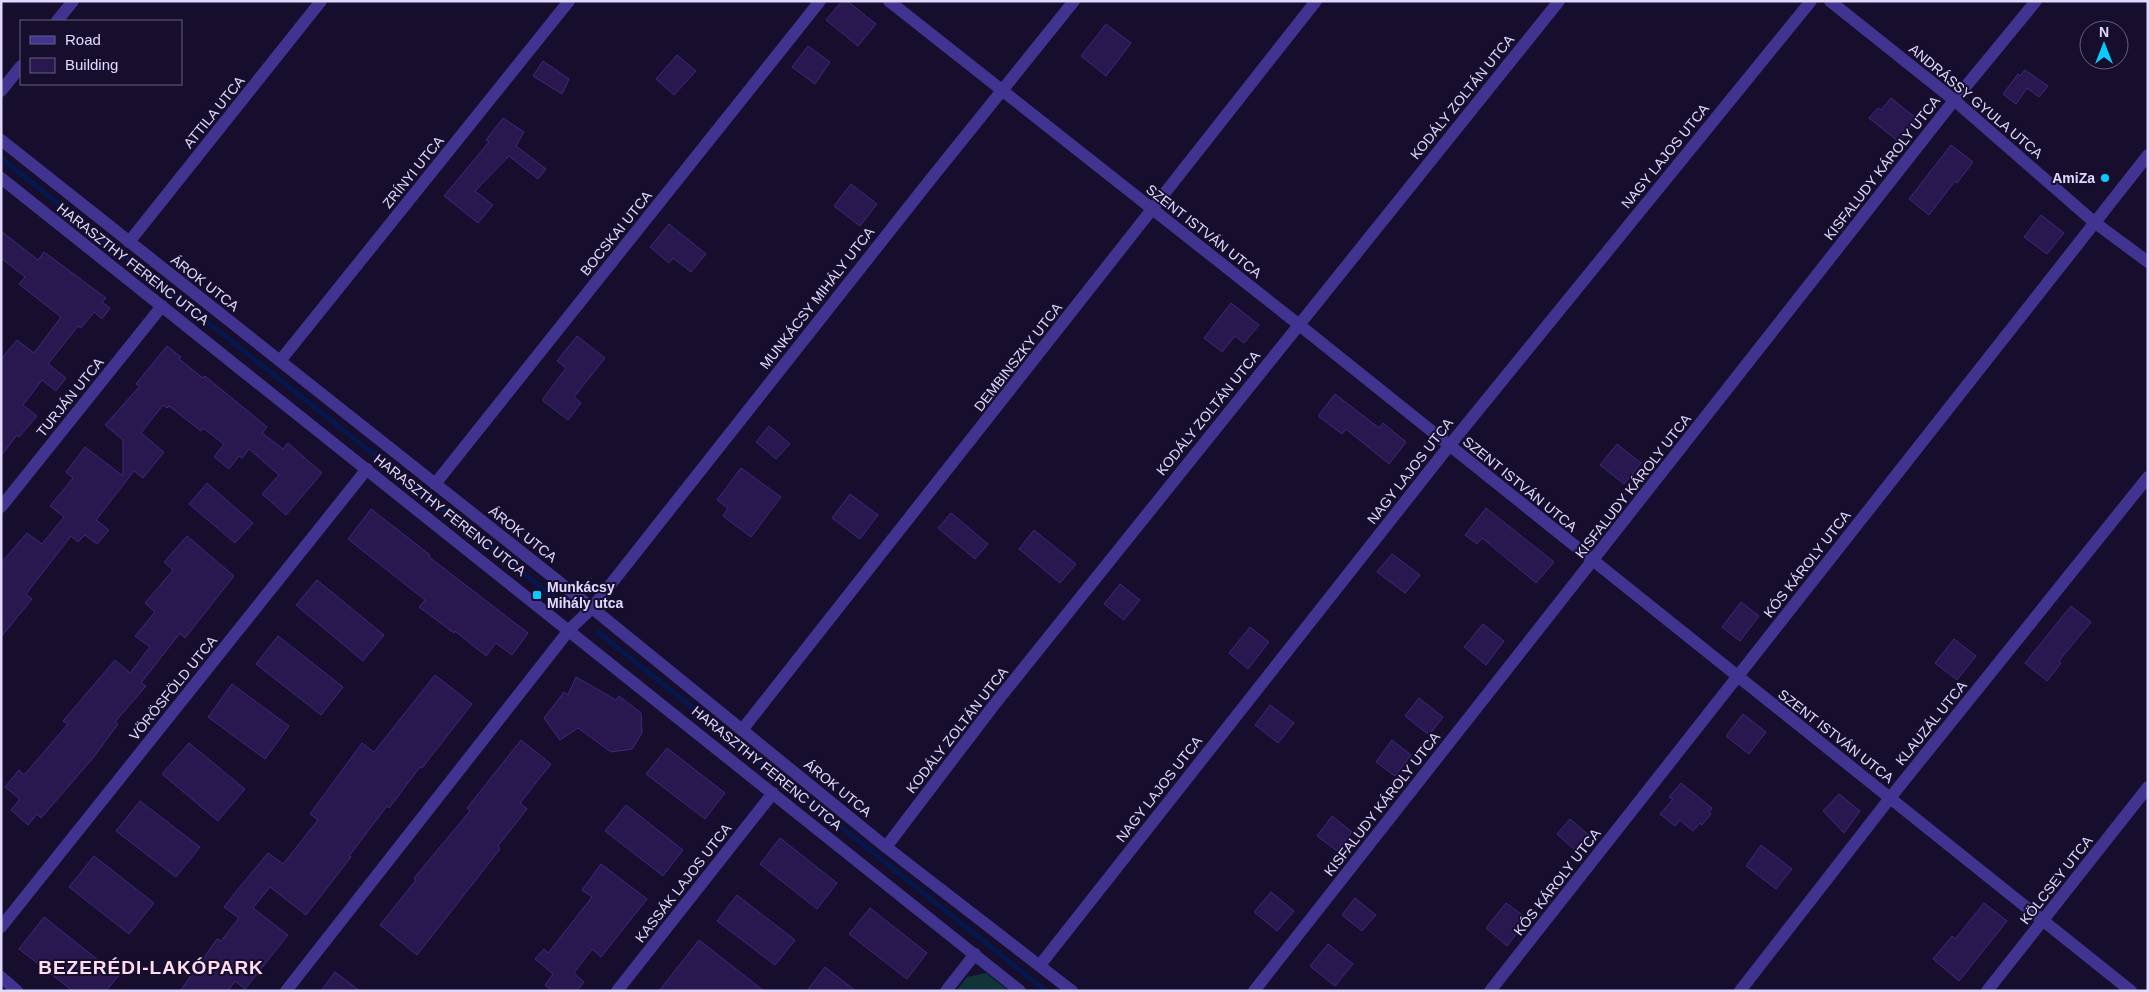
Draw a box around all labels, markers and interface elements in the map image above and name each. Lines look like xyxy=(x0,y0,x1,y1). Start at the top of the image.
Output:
legend xyxy=(20,20,182,85)
north arrow xyxy=(2079,20,2129,70)
text: N xyxy=(2099,24,2109,40)
text: Road xyxy=(65,31,101,48)
street label: KODÁLY ZOLTÁN UTCA xyxy=(1407,31,1518,162)
street label: ANDRÁSSY GYULA UTCA xyxy=(1906,40,2047,162)
text: Building xyxy=(65,56,118,73)
street label: ATTILA UTCA xyxy=(180,72,248,151)
street label: KISFALUDY KÁROLY UTCA xyxy=(1821,92,1944,243)
street label: NAGY LAJOS UTCA xyxy=(1618,100,1712,211)
street label: ZRÍNYI UTCA xyxy=(379,132,447,211)
place label: AmiZa xyxy=(2052,170,2095,186)
marker: AmiZa xyxy=(2099,172,2111,184)
street label: SZENT ISTVÁN UTCA xyxy=(1143,181,1265,281)
street label: BOCSKAI UTCA xyxy=(577,187,655,279)
street label: HARASZTHY FERENC UTCA xyxy=(54,200,213,329)
street label: MUNKÁCSY MIHÁLY UTCA xyxy=(757,223,878,372)
street label: ÁROK UTCA xyxy=(168,252,243,315)
street label: DEMBINSZKY UTCA xyxy=(971,299,1066,414)
street label: KODÁLY ZOLTÁN UTCA xyxy=(1153,347,1264,478)
street label: TURJÁN UTCA xyxy=(33,354,107,440)
street label: KISFALUDY KÁROLY UTCA xyxy=(1572,410,1695,561)
street label: NAGY LAJOS UTCA xyxy=(1364,414,1457,527)
street label: SZENT ISTVÁN UTCA xyxy=(1460,433,1581,535)
street label: HARASZTHY FERENC UTCA xyxy=(371,451,530,580)
street label: ÁROK UTCA xyxy=(486,503,561,566)
street label: KÓS KÁROLY UTCA xyxy=(1760,507,1854,621)
place label: Munkácsy Mihály utca xyxy=(547,579,623,611)
marker: Munkácsy Mihály utca xyxy=(531,589,543,601)
street label: VÖRÖSFÖLD UTCA xyxy=(125,631,221,744)
street label: KODÁLY ZOLTÁN UTCA xyxy=(903,663,1012,796)
street label: KLAUZÁL UTCA xyxy=(1892,677,1970,768)
street label: SZENT ISTVÁN UTCA xyxy=(1775,686,1897,786)
street label: HARASZTHY FERENC UTCA xyxy=(689,703,846,834)
street label: KISFALUDY KÁROLY UTCA xyxy=(1321,728,1444,879)
street label: NAGY LAJOS UTCA xyxy=(1113,732,1206,845)
street label: ÁROK UTCA xyxy=(801,756,875,820)
street label: KASSÁK LAJOS UTCA xyxy=(632,820,735,946)
street label: KÓS KÁROLY UTCA xyxy=(1510,825,1604,939)
street label: KÖLCSEY UTCA xyxy=(2016,831,2096,927)
district label: BEZERÉDI-LAKÓPARK xyxy=(38,957,264,978)

